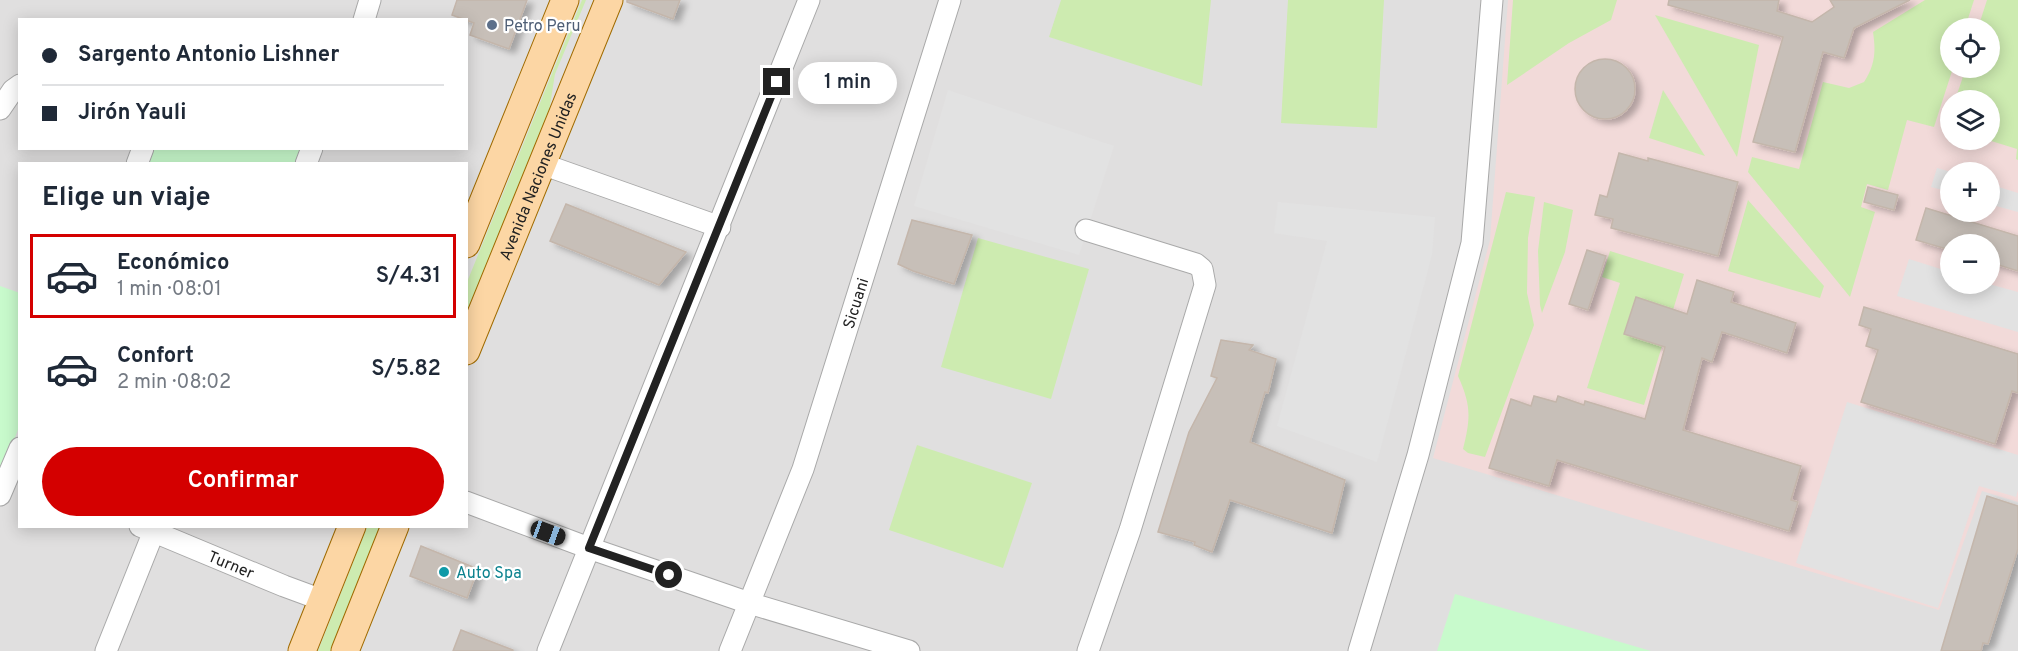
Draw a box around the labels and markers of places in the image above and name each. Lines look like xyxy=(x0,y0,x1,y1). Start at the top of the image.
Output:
place label: Petro Peru xyxy=(504,17,580,37)
marker: Petro Peru xyxy=(485,18,499,32)
place label: Auto Spa xyxy=(456,564,522,584)
marker: Auto Spa xyxy=(437,565,451,579)

